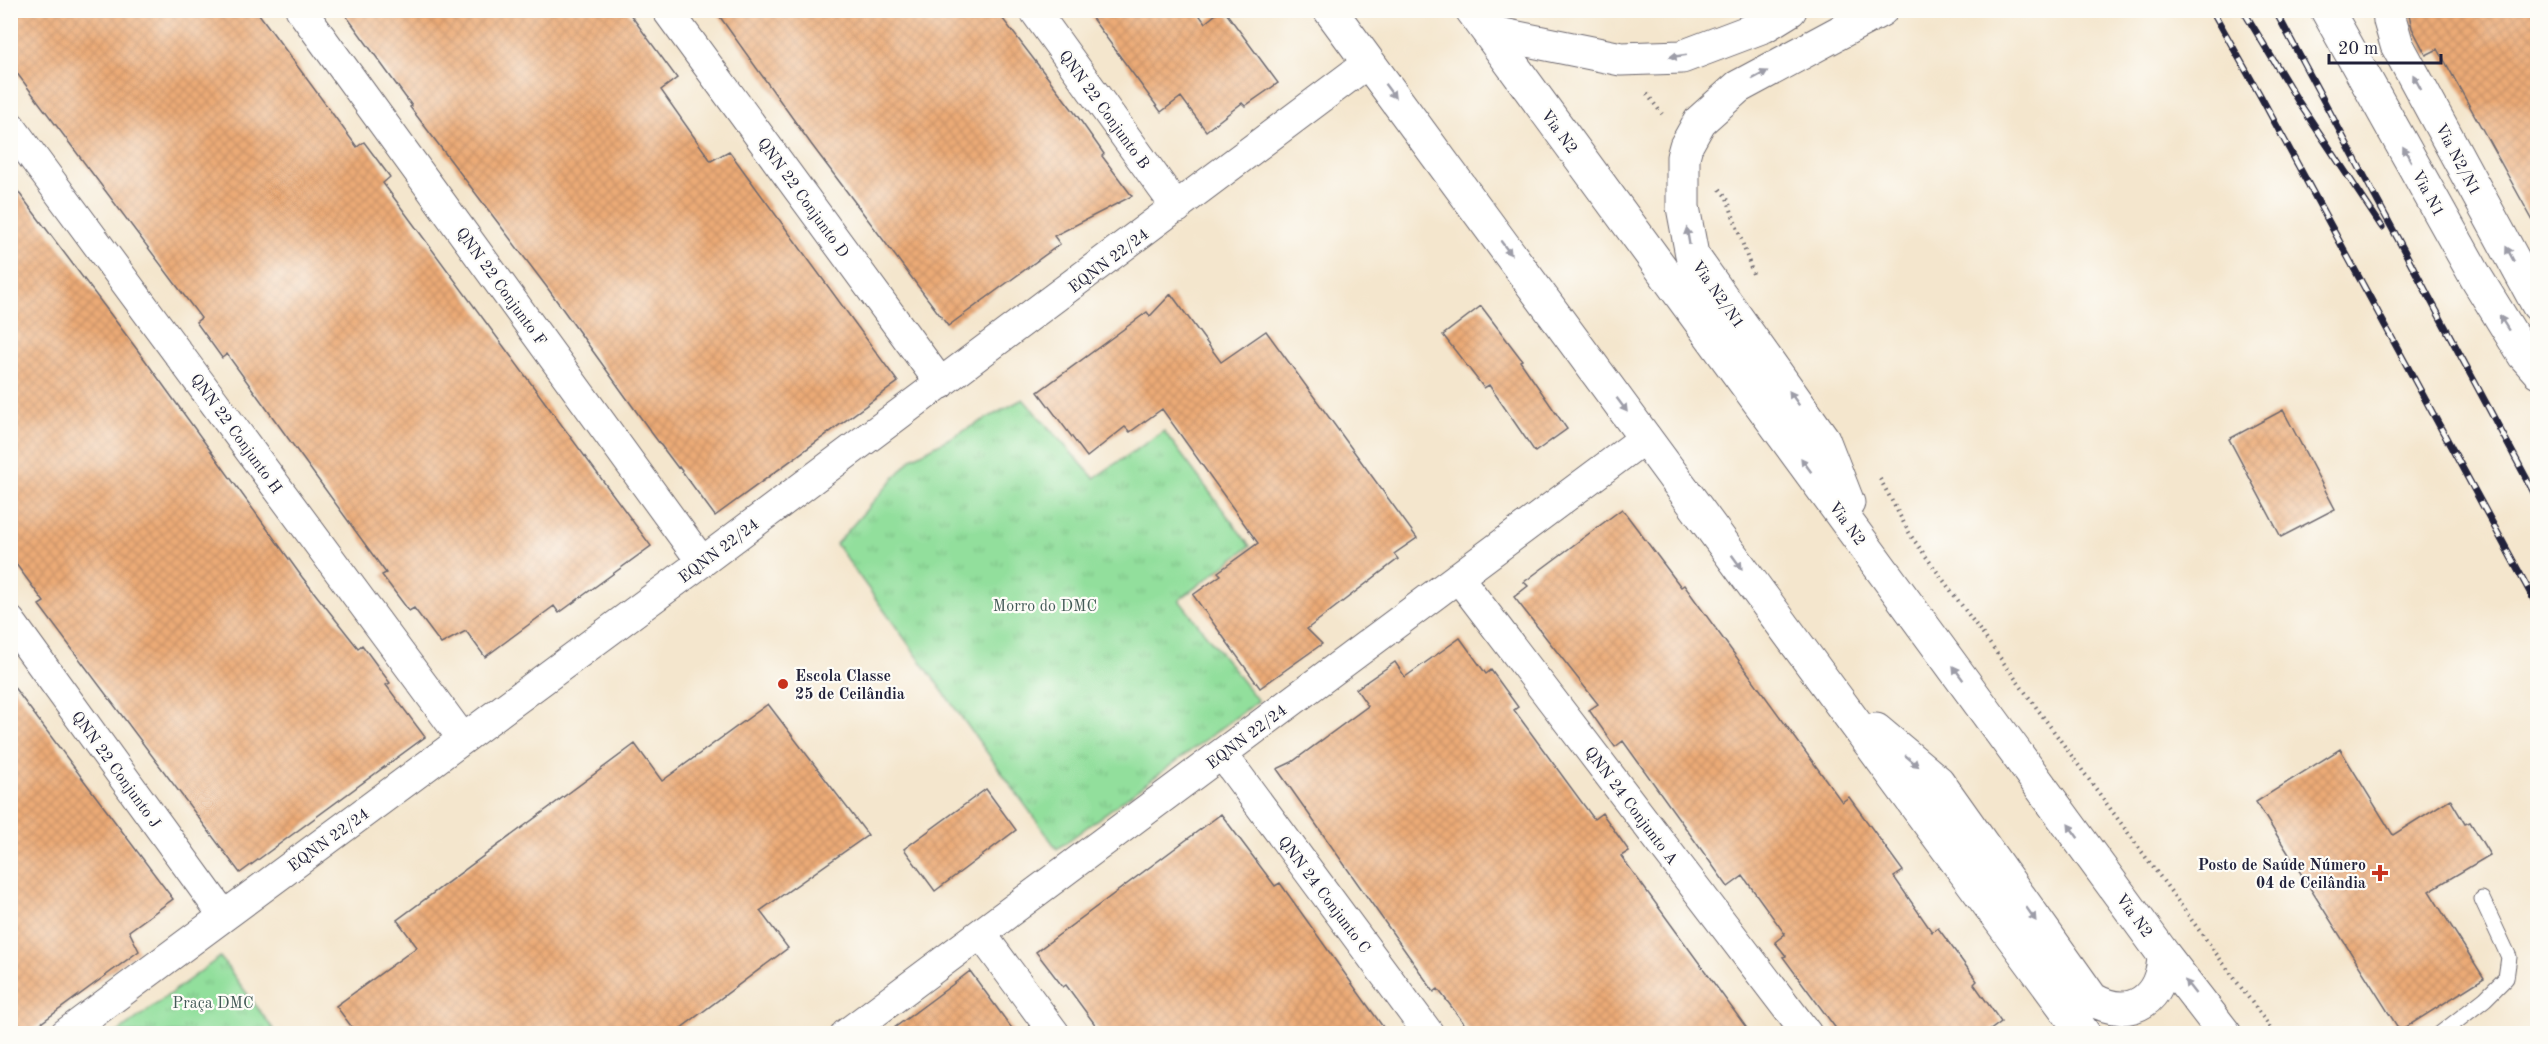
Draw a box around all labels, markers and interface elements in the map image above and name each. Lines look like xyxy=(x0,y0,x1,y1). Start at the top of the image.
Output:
scale bar xyxy=(2329,27,2442,65)
text: 20 m xyxy=(2338,40,2378,58)
street label: QNN 22 Conjunto B xyxy=(1055,48,1152,172)
one-way arrow xyxy=(1669,51,1688,60)
one-way arrow xyxy=(1752,70,1769,80)
one-way arrow xyxy=(2412,73,2422,90)
one-way arrow xyxy=(1384,83,1396,99)
street label: Via N2 xyxy=(1537,107,1580,157)
street label: Via N2/N1 xyxy=(2432,121,2483,198)
street label: QNN 22 Conjunto D xyxy=(754,135,851,261)
one-way arrow xyxy=(2402,145,2412,162)
street label: Via N1 xyxy=(2408,168,2446,220)
street label: QNN 22 Conjunto F xyxy=(452,225,549,349)
street label: EQNN 22/24 xyxy=(1066,226,1152,297)
one-way arrow xyxy=(1684,226,1693,245)
one-way arrow xyxy=(1500,239,1512,255)
one-way arrow xyxy=(2505,245,2515,262)
street label: Via N2/N1 xyxy=(1688,258,1747,332)
one-way arrow xyxy=(2499,315,2510,331)
street label: QNN 22 Conjunto H xyxy=(187,371,284,497)
one-way arrow xyxy=(1788,390,1800,405)
one-way arrow xyxy=(1616,396,1628,412)
one-way arrow xyxy=(1800,458,1812,473)
street label: Via N2 xyxy=(1825,499,1868,549)
street label: EQNN 22/24 xyxy=(676,516,762,587)
one-way arrow xyxy=(1731,553,1743,569)
park label: Morro do DMC xyxy=(993,599,1097,615)
one-way arrow xyxy=(1952,666,1964,682)
place label: Escola Classe 25 de Ceilândia xyxy=(795,669,905,703)
marker: Escola Classe 25 de Ceilândia xyxy=(776,677,790,691)
street label: EQNN 22/24 xyxy=(1204,702,1290,773)
street label: QNN 22 Conjunto J xyxy=(68,709,163,832)
street label: QNN 24 Conjunto A xyxy=(1581,744,1680,868)
one-way arrow xyxy=(1904,754,1920,767)
street label: EQNN 22/24 xyxy=(286,806,373,875)
one-way arrow xyxy=(2068,823,2080,838)
street label: QNN 24 Conjunto C xyxy=(1274,834,1372,957)
place label: Posto de Saúde Número 04 de Ceilândia xyxy=(2198,858,2366,892)
marker: Posto de Saúde Número 04 de Ceilândia xyxy=(2371,864,2389,882)
street label: Via N2 xyxy=(2112,891,2155,941)
one-way arrow xyxy=(2025,906,2036,922)
one-way arrow xyxy=(2184,980,2196,995)
park label: Praça DMC xyxy=(172,996,254,1012)

